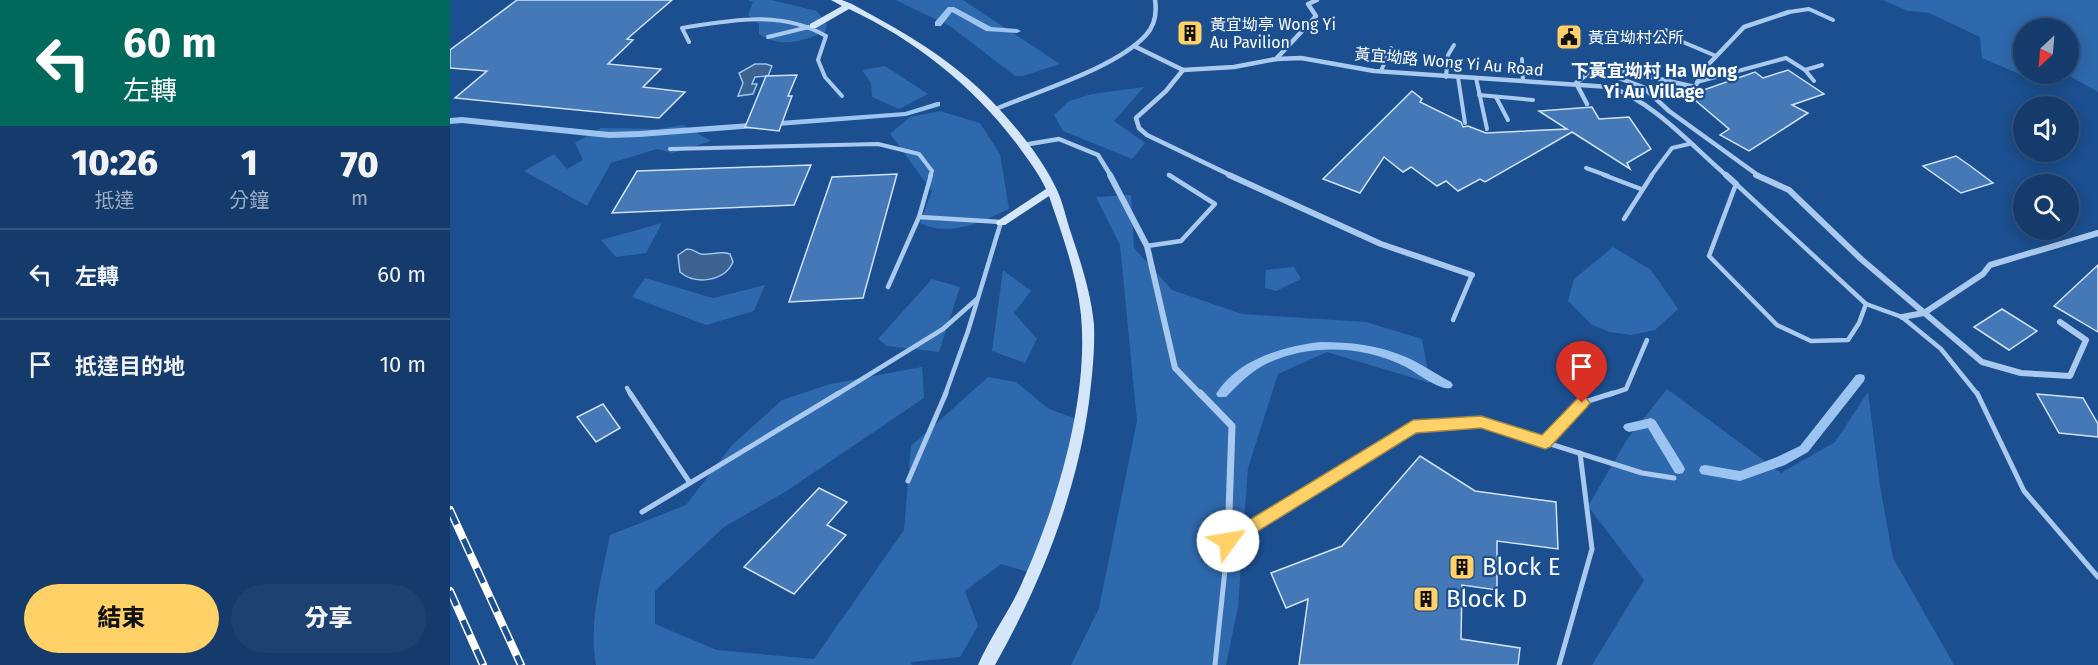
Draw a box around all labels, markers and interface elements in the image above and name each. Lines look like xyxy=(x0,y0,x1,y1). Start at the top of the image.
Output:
place label: 黃宜坳亭 Wong Yi Au Pavilion xyxy=(1210,15,1336,52)
text: 60 m xyxy=(123,18,217,68)
building icon: 黃宜坳亭 Wong Yi Au Pavilion xyxy=(1175,18,1205,48)
north arrow xyxy=(2013,18,2079,84)
map controls xyxy=(2013,18,2079,240)
public building icon: 黃宜坳村公所 xyxy=(1554,22,1584,52)
icon: left xyxy=(24,24,102,102)
place label: 黃宜坳村公所 xyxy=(1588,28,1684,47)
street label: 黃宜坳路 Wong Yi Au Road xyxy=(1354,44,1544,80)
district label: 下黃宜坳村 Ha Wong Yi Au Village xyxy=(1571,60,1737,103)
text: 左轉 xyxy=(123,75,177,107)
button: sound xyxy=(2013,96,2079,162)
text: 10:26 xyxy=(71,141,158,185)
text: 1 xyxy=(241,141,258,185)
text: 70 xyxy=(341,143,379,187)
button: search xyxy=(2013,174,2079,240)
text: m xyxy=(351,186,368,210)
text: 抵達 xyxy=(95,188,135,212)
text: 分鐘 xyxy=(229,188,269,212)
icon: left xyxy=(24,258,57,291)
text: 60 m xyxy=(377,261,426,288)
text: 左轉 xyxy=(75,263,119,290)
pin xyxy=(1556,341,1607,403)
icon: arrive xyxy=(24,348,57,381)
icon: arrive xyxy=(1565,350,1598,383)
text: 10 m xyxy=(380,351,426,378)
text: 抵達目的地 xyxy=(75,353,185,380)
position arrow xyxy=(1196,509,1260,573)
building icon: Block E xyxy=(1447,552,1477,582)
place label: Block E xyxy=(1482,553,1560,581)
button: 結束 xyxy=(24,584,219,653)
button: 分享 xyxy=(231,584,426,653)
building icon: Block D xyxy=(1411,584,1441,614)
place label: Block D xyxy=(1446,585,1527,613)

